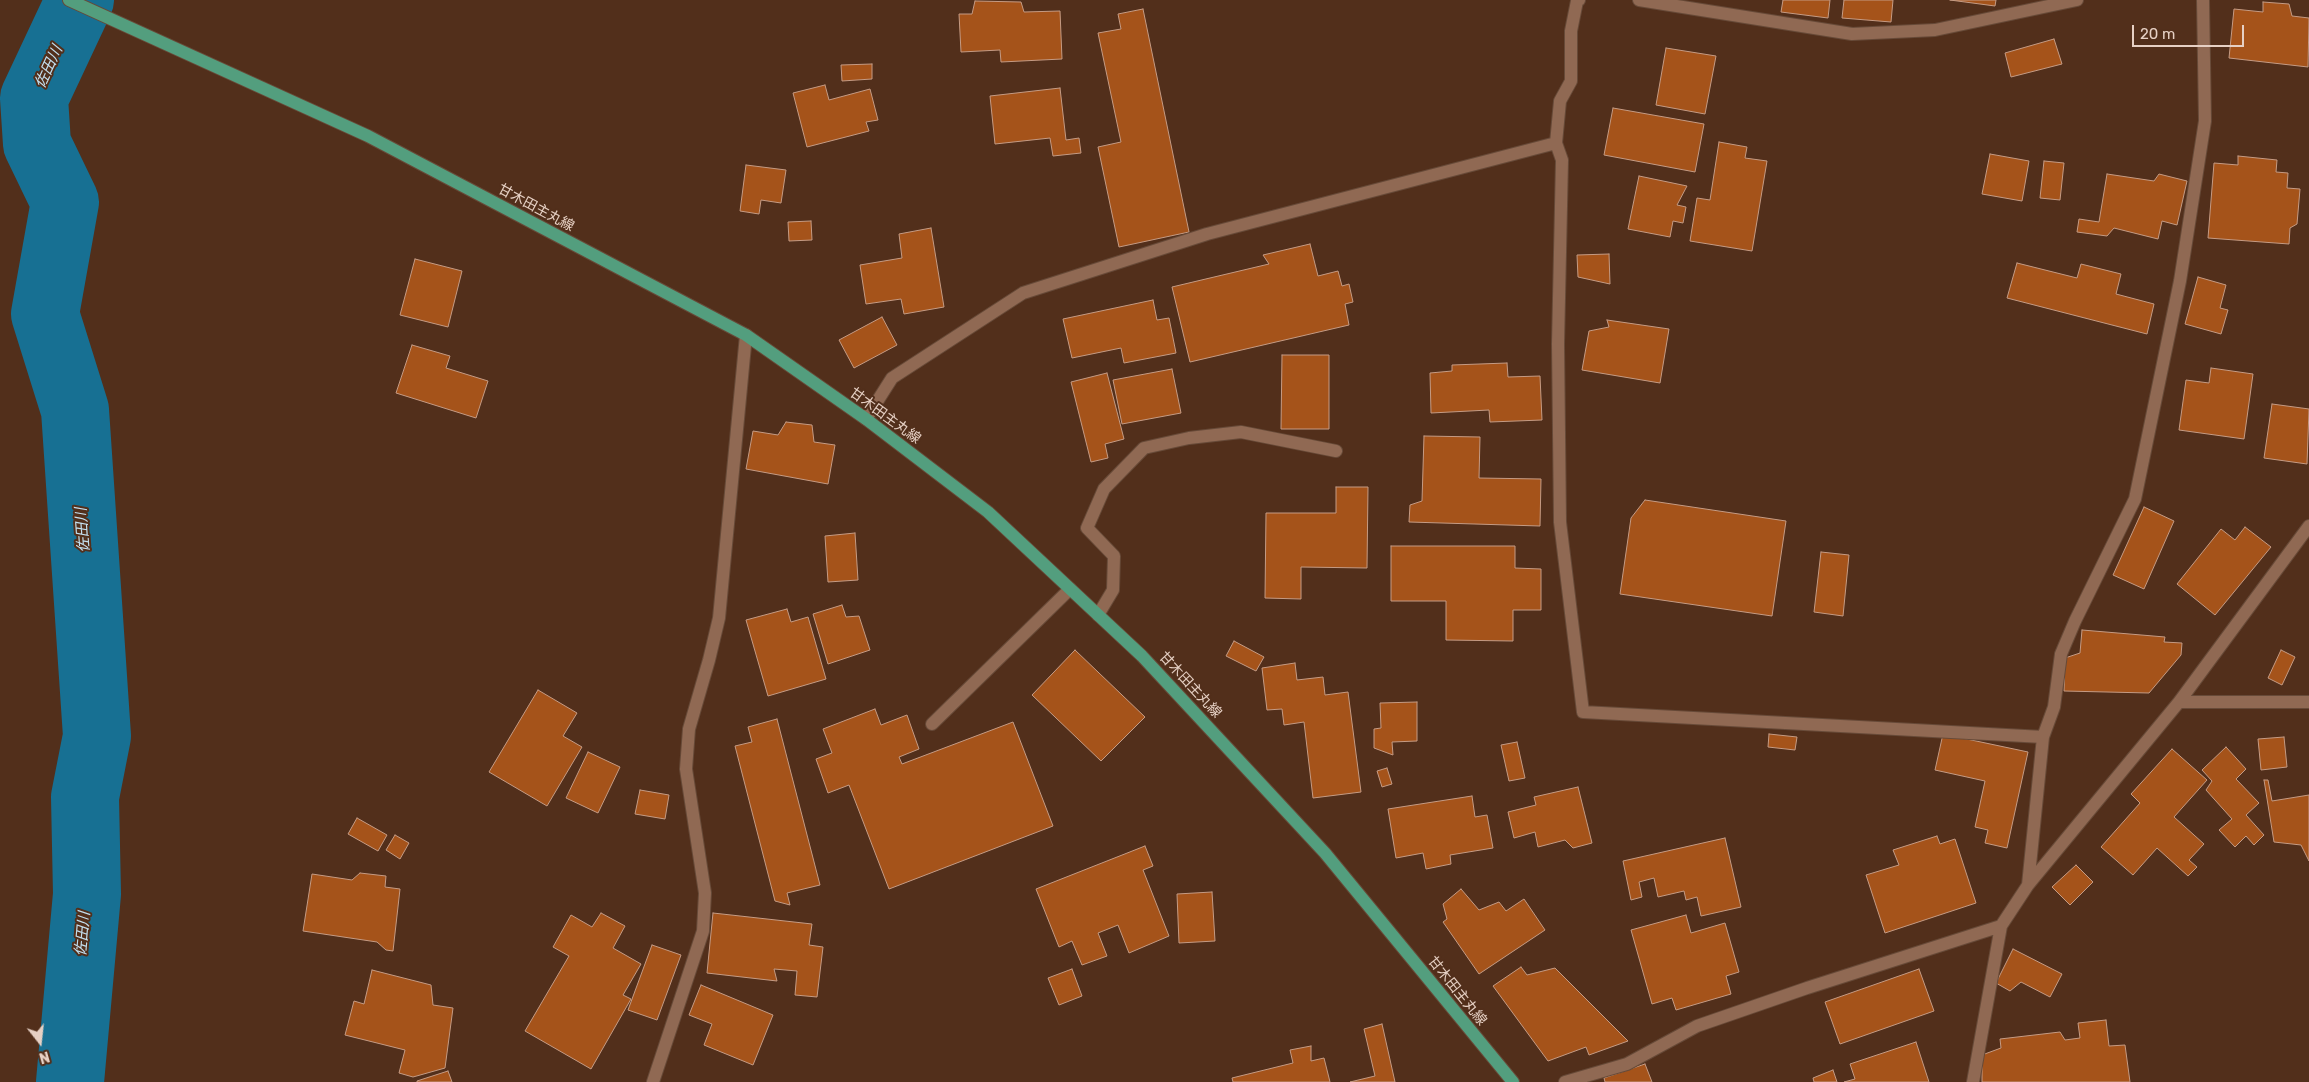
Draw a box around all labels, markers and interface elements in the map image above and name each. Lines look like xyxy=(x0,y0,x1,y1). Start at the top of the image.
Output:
scale bar xyxy=(2134,15,2246,47)
text: 20 m xyxy=(2140,25,2175,43)
water label: 佐田川 xyxy=(31,43,67,91)
street label: 甘木田主丸線 xyxy=(495,181,577,235)
street label: 甘木田主丸線 xyxy=(846,385,924,447)
water label: 佐田川 xyxy=(72,507,94,553)
street label: 甘木田主丸線 xyxy=(1155,649,1225,721)
water label: 佐田川 xyxy=(72,911,94,957)
street label: 甘木田主丸線 xyxy=(1424,953,1490,1029)
north arrow xyxy=(15,1017,65,1067)
text: N xyxy=(37,1047,51,1066)

